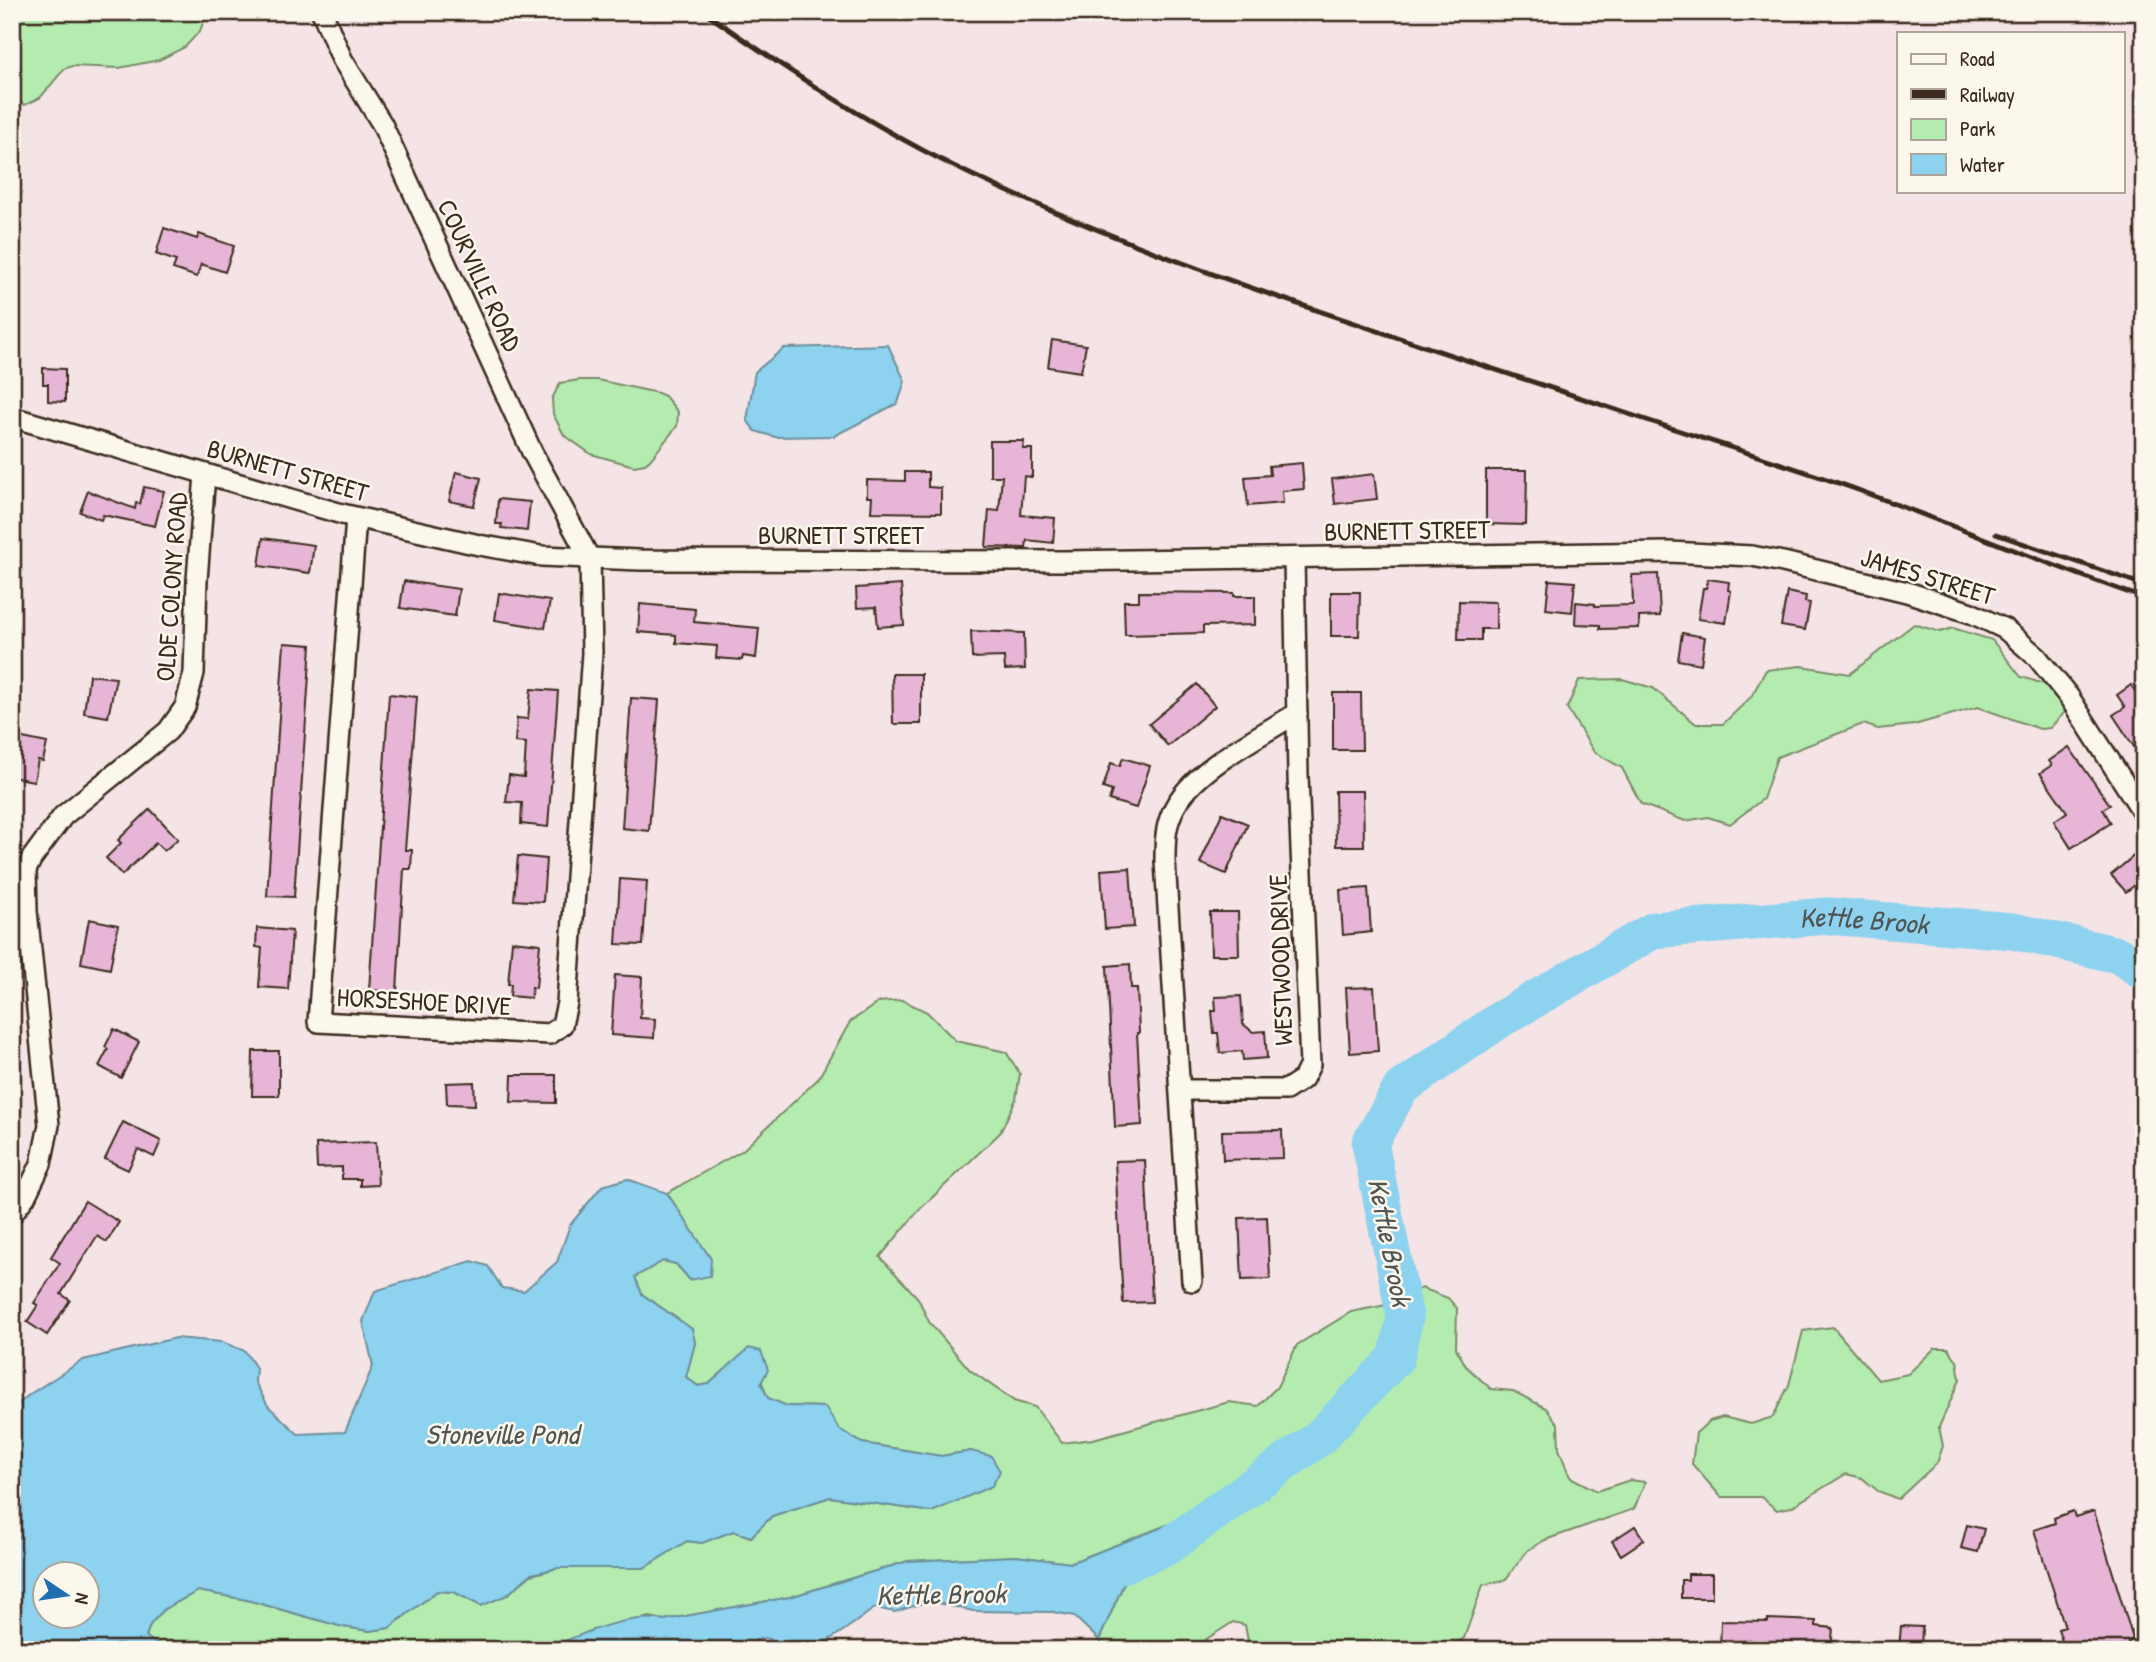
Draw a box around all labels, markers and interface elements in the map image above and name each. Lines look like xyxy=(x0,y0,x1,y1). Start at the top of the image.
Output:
legend xyxy=(1897,32,2124,192)
text: Road xyxy=(1960,44,1994,73)
text: Railway xyxy=(1960,80,2015,109)
text: Park xyxy=(1960,114,1995,143)
text: Water xyxy=(1960,150,2005,179)
street label: COURVILLE ROAD xyxy=(430,193,531,357)
street label: BURNETT STREET xyxy=(203,430,373,510)
street label: OLDE COLONY ROAD xyxy=(147,491,195,683)
street label: BURNETT STREET xyxy=(1324,511,1491,549)
street label: BURNETT STREET xyxy=(758,517,925,552)
street label: JAMES STREET xyxy=(1857,539,2000,613)
street label: WESTWOOD DRIVE xyxy=(1260,873,1300,1046)
water label: Kettle Brook xyxy=(1798,897,1932,943)
street label: HORSESHOE DRIVE xyxy=(336,979,512,1023)
water label: Kettle Brook xyxy=(1359,1175,1421,1311)
water label: Stoneville Pond xyxy=(425,1415,583,1453)
north arrow xyxy=(32,1560,102,1630)
water label: Kettle Brook xyxy=(876,1574,1008,1614)
text: N xyxy=(69,1591,96,1607)

